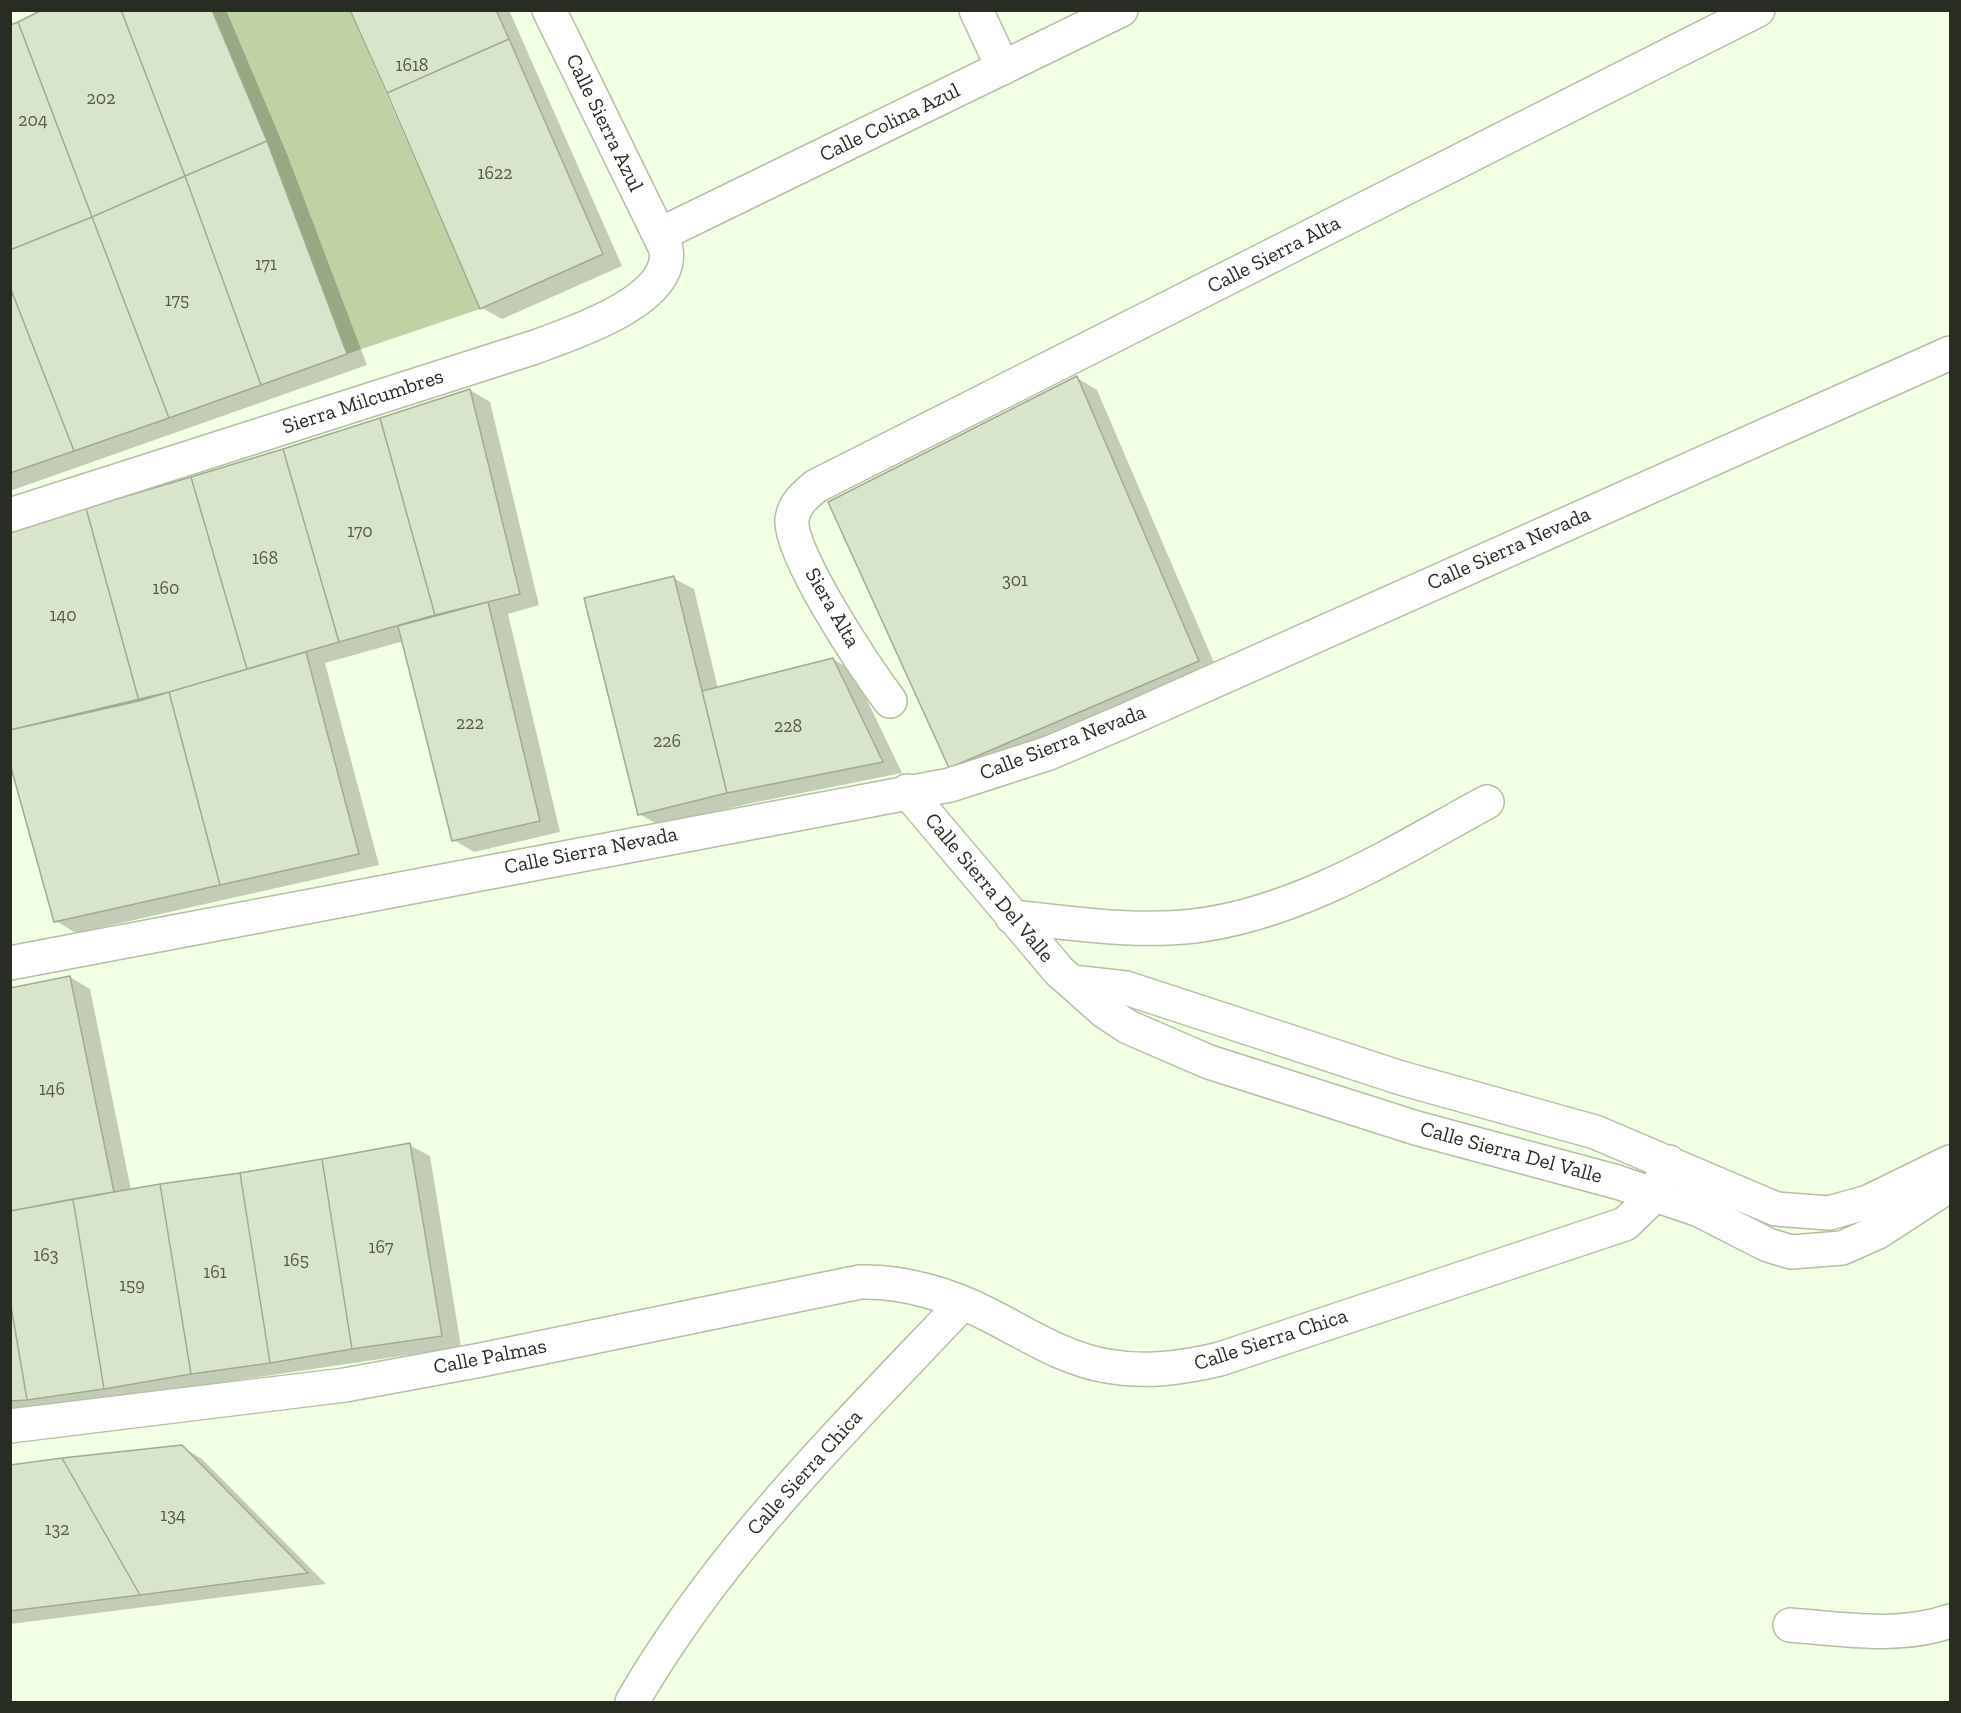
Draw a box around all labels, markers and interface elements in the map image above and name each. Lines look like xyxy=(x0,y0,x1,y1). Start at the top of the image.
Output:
street label: Calle Sierra Azul xyxy=(560,50,648,196)
house number: 1618 xyxy=(395,55,429,77)
street label: Calle Colina Azul xyxy=(816,78,964,168)
house number: 202 xyxy=(87,88,115,110)
house number: 204 xyxy=(18,110,48,132)
house number: 1622 xyxy=(477,163,513,185)
street label: Calle Sierra Alta xyxy=(1203,211,1345,299)
house number: 171 xyxy=(255,254,277,276)
house number: 175 xyxy=(165,290,189,312)
street label: Sierra Milcumbres xyxy=(279,364,447,440)
street label: Calle Sierra Nevada xyxy=(1423,502,1595,596)
house number: 170 xyxy=(347,521,373,543)
house number: 168 xyxy=(252,548,278,570)
street label: Siera Alta xyxy=(799,564,865,652)
house number: 301 xyxy=(1002,570,1028,592)
house number: 160 xyxy=(153,578,179,600)
house number: 140 xyxy=(50,605,76,627)
street label: Calle Sierra Nevada xyxy=(976,700,1150,786)
house number: 222 xyxy=(456,713,484,735)
house number: 228 xyxy=(774,716,802,738)
house number: 226 xyxy=(653,731,681,753)
street label: Calle Sierra Del Valle xyxy=(919,808,1059,968)
street label: Calle Sierra Nevada xyxy=(502,822,680,880)
house number: 146 xyxy=(39,1079,65,1101)
street label: Calle Sierra Del Valle xyxy=(1417,1117,1605,1189)
house number: 167 xyxy=(369,1237,393,1259)
house number: 163 xyxy=(33,1245,59,1267)
house number: 165 xyxy=(283,1250,309,1272)
house number: 161 xyxy=(203,1262,227,1284)
house number: 159 xyxy=(119,1275,145,1297)
street label: Calle Sierra Chica xyxy=(1191,1303,1351,1377)
street label: Calle Palmas xyxy=(431,1334,549,1380)
street label: Calle Sierra Chica xyxy=(742,1405,868,1541)
house number: 134 xyxy=(160,1505,186,1527)
house number: 132 xyxy=(44,1519,70,1541)

